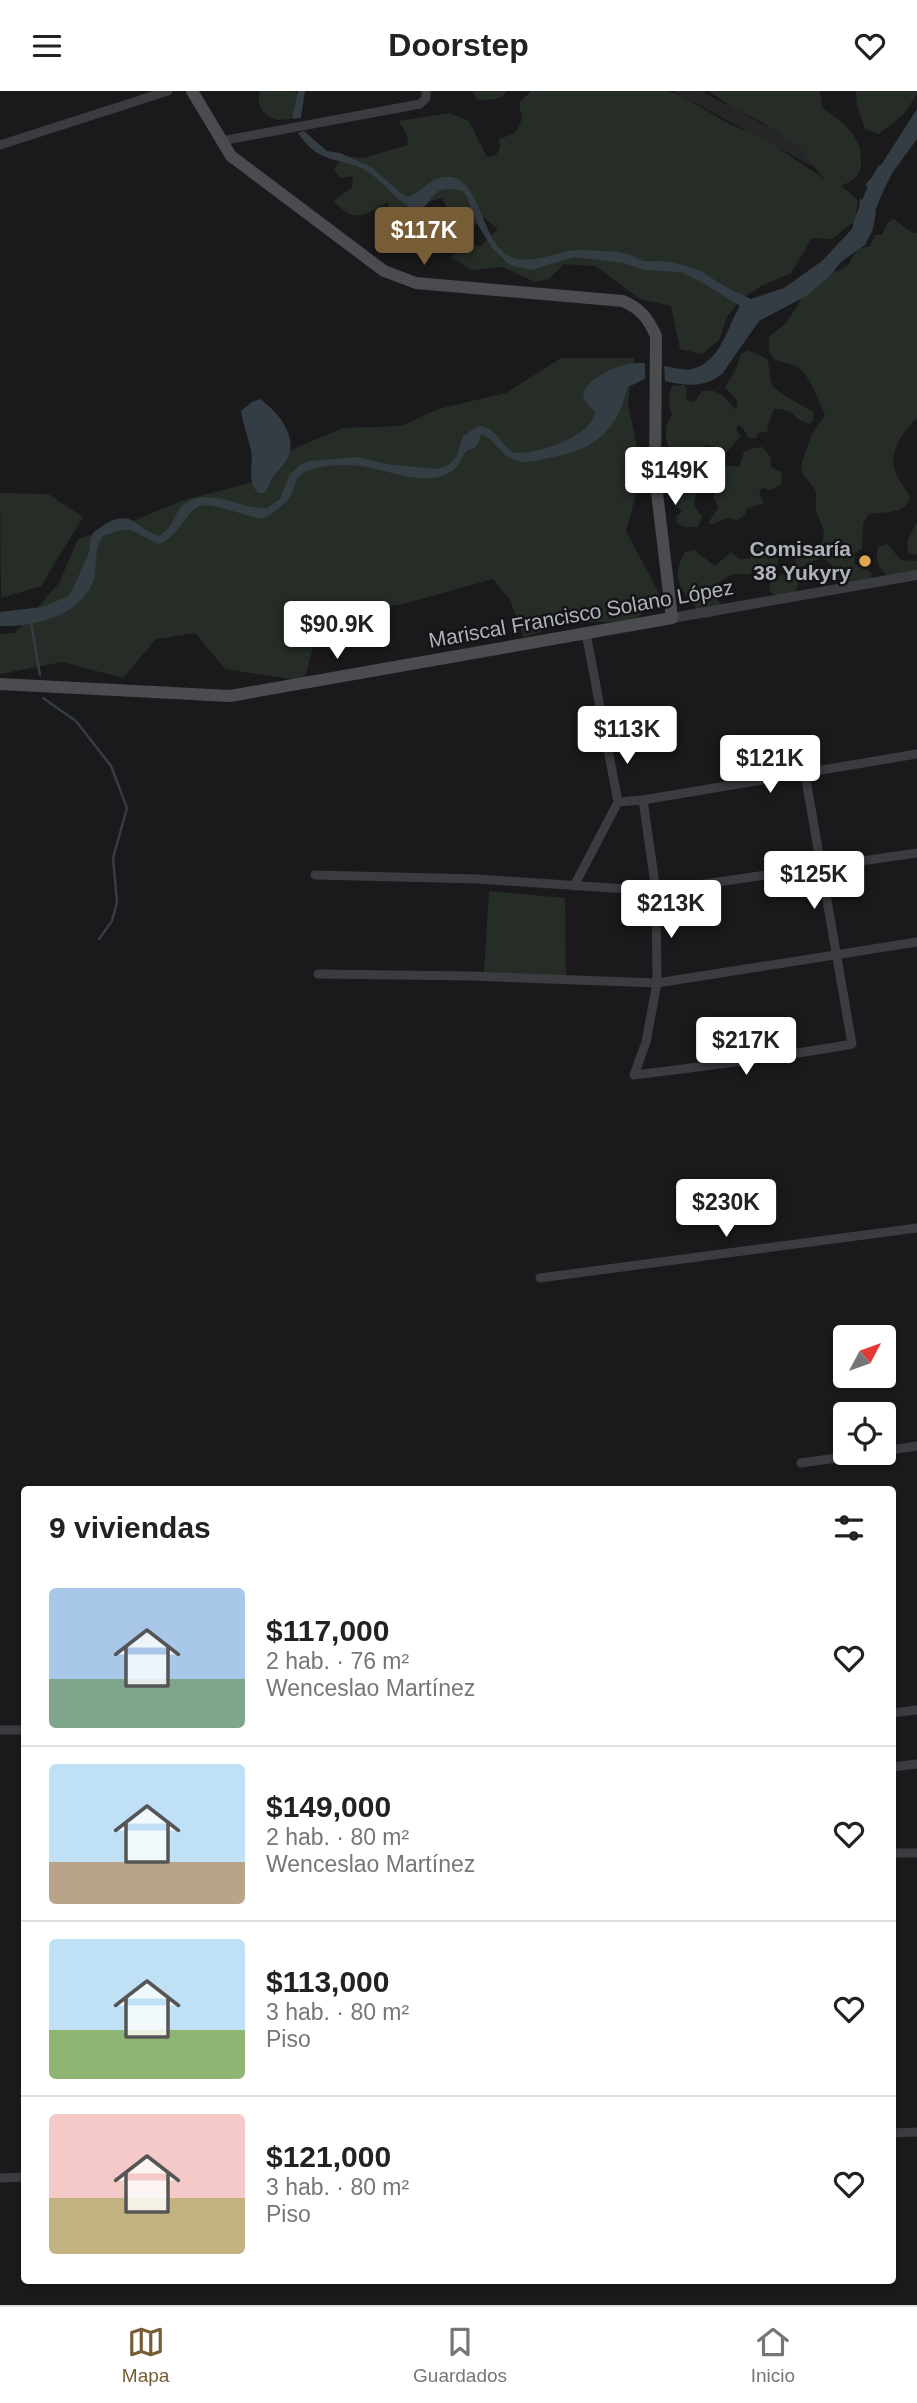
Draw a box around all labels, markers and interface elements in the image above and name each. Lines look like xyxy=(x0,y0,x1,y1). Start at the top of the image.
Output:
icon: menu xyxy=(28,27,66,65)
text: Doorstep xyxy=(388,27,529,63)
icon: heart xyxy=(851,27,889,65)
pin: $117K xyxy=(375,207,473,267)
text: $117K xyxy=(391,217,457,243)
pin: $149K xyxy=(626,447,724,507)
text: $149K xyxy=(641,457,709,483)
place label: Comisaría 38 Yukyry xyxy=(749,537,851,584)
marker: Comisaría 38 Yukyry xyxy=(857,553,873,569)
street label: Mariscal Francisco Solano López xyxy=(427,575,735,652)
pin: $90.9K xyxy=(280,601,394,661)
text: $90.9K xyxy=(300,611,374,637)
pin: $113K xyxy=(578,707,676,766)
text: $113K xyxy=(594,716,660,742)
pin: $121K xyxy=(721,735,819,795)
text: $121K xyxy=(736,745,804,771)
pin: $125K xyxy=(765,851,863,911)
text: $125K xyxy=(780,861,848,887)
pin: $213K xyxy=(622,881,720,940)
text: $213K xyxy=(637,890,705,916)
pin: $217K xyxy=(697,1017,795,1077)
text: $217K xyxy=(712,1027,780,1053)
pin: $230K xyxy=(677,1179,775,1239)
text: $230K xyxy=(692,1189,760,1215)
north arrow xyxy=(833,1325,896,1388)
map controls xyxy=(833,1325,896,1465)
button: locate xyxy=(833,1402,896,1465)
icon: filters xyxy=(830,1509,868,1547)
text: 9 viviendas xyxy=(49,1511,211,1544)
text: $117,000 xyxy=(266,1614,389,1647)
icon: home xyxy=(105,1616,189,1700)
icon: heart xyxy=(830,1639,868,1677)
text: 2 hab. · 76 m² xyxy=(266,1648,409,1674)
text: Wenceslao Martínez xyxy=(266,1675,475,1701)
text: $149,000 xyxy=(266,1790,391,1823)
icon: home xyxy=(105,1792,189,1876)
icon: heart xyxy=(830,1815,868,1853)
text: 2 hab. · 80 m² xyxy=(266,1824,409,1850)
text: Wenceslao Martínez xyxy=(266,1851,475,1877)
text: $113,000 xyxy=(266,1965,389,1998)
icon: home xyxy=(105,1967,189,2051)
icon: heart xyxy=(830,1990,868,2028)
text: 3 hab. · 80 m² xyxy=(266,1999,409,2025)
text: Piso xyxy=(266,2026,311,2052)
text: $121,000 xyxy=(266,2140,391,2173)
icon: home xyxy=(105,2142,189,2226)
icon: heart xyxy=(830,2165,868,2203)
text: 3 hab. · 80 m² xyxy=(266,2174,409,2200)
text: Piso xyxy=(266,2201,311,2227)
tab: Mapa xyxy=(122,2323,169,2387)
tab: Guardados xyxy=(413,2323,507,2387)
tab: Inicio xyxy=(751,2323,795,2387)

